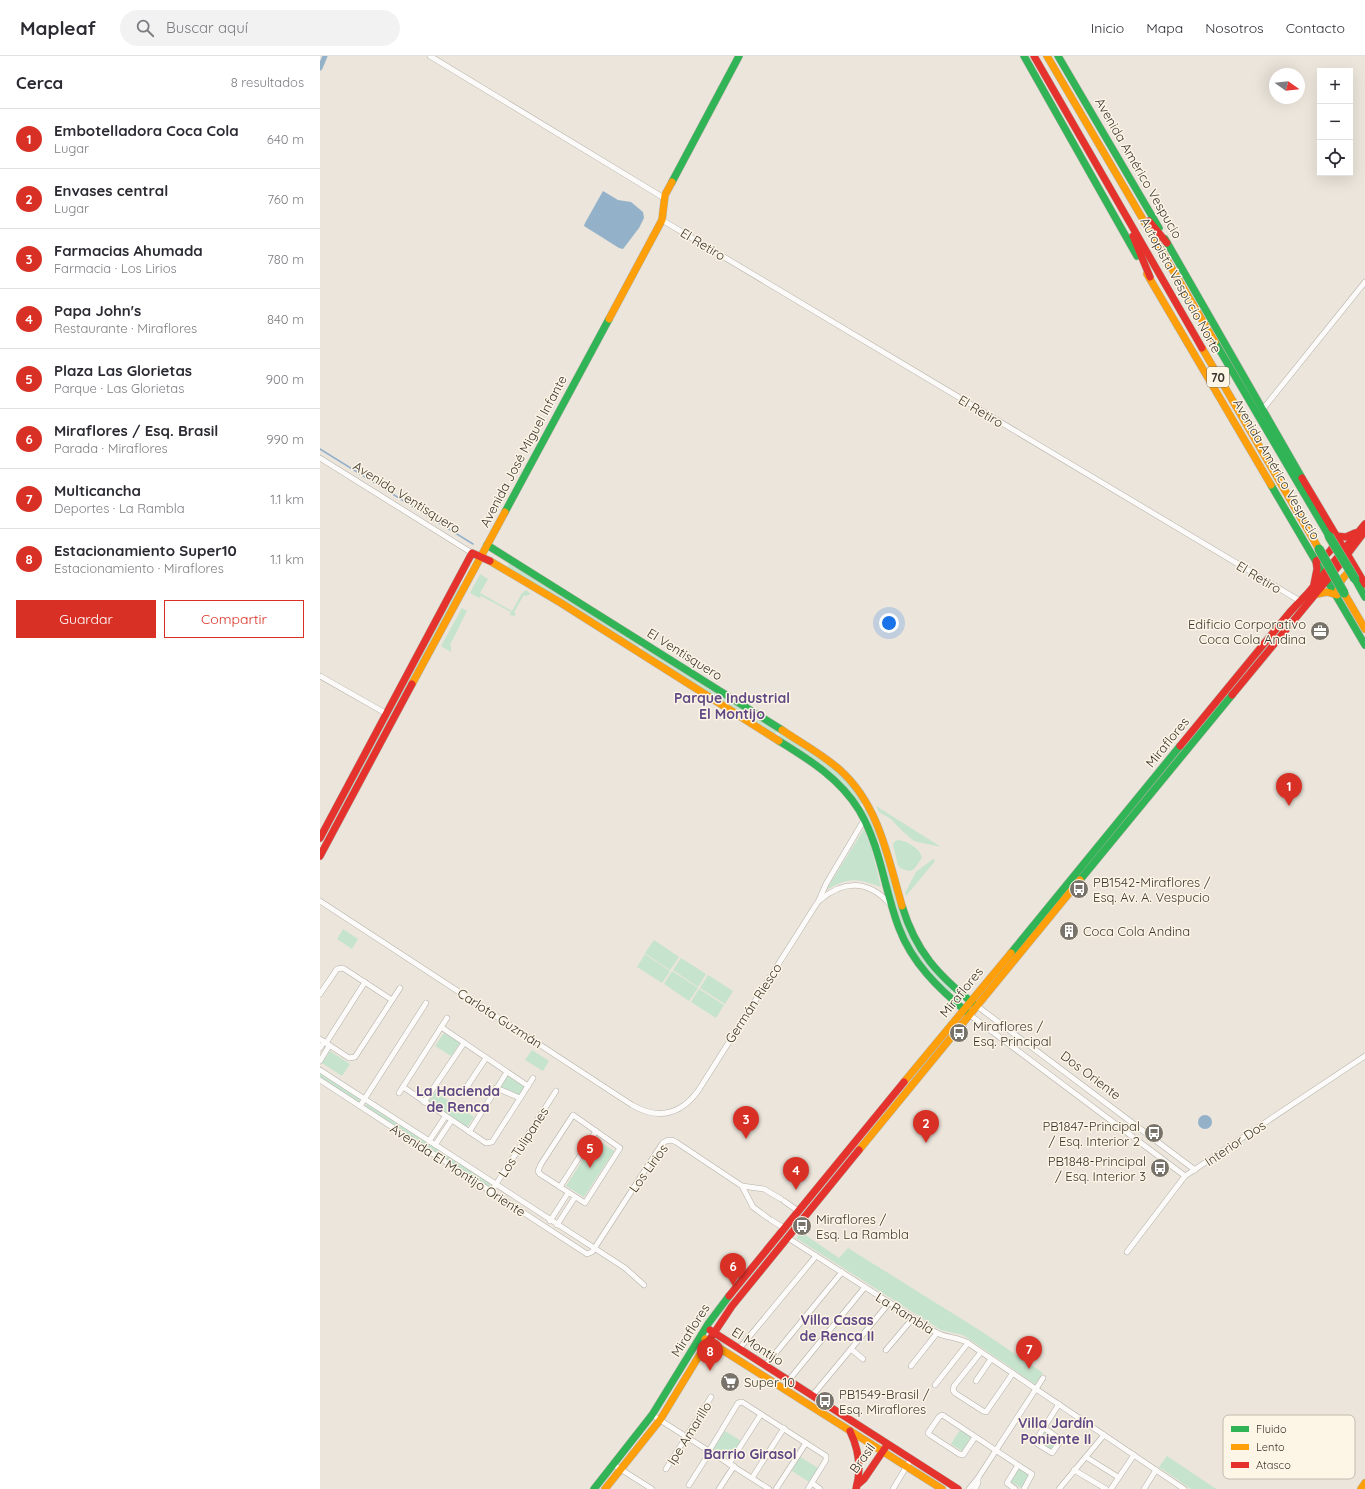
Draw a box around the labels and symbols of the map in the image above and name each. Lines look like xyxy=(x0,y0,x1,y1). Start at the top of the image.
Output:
north arrow xyxy=(1269,68,1305,104)
street label: Avenida Américo Vespucio xyxy=(1092,95,1186,241)
street label: Autopista Vespucio Norte xyxy=(1137,214,1225,356)
street label: El Retiro xyxy=(678,224,729,264)
road number: 70 xyxy=(1207,367,1229,387)
street label: Avenida José Miguel Infante xyxy=(476,372,570,530)
street label: El Retiro xyxy=(956,391,1007,431)
street label: Avenida Américo Vespucio xyxy=(1230,396,1324,542)
street label: Avenida Ventisquero xyxy=(350,457,464,537)
street label: El Retiro xyxy=(1234,557,1285,597)
your location xyxy=(879,613,899,633)
place label: Edificio Corporativo Coca Cola Andina xyxy=(1188,616,1306,647)
office icon: Edificio Corporativo Coca Cola Andina xyxy=(1309,620,1331,642)
street label: El Ventisquero xyxy=(644,625,726,684)
district label: Parque Industrial El Montijo xyxy=(674,689,790,723)
street label: Miraflores xyxy=(1142,714,1192,770)
pin: 1 xyxy=(1276,773,1302,806)
place label: PB1542-Miraflores / Esq. Av. A. Vespucio xyxy=(1093,874,1211,905)
bus stop icon: PB1542-Miraflores / Esq. Av. A. Vespucio xyxy=(1068,878,1090,900)
building icon: Coca Cola Andina xyxy=(1058,920,1080,942)
place label: Coca Cola Andina xyxy=(1083,923,1190,939)
street label: Germán Riesco xyxy=(721,960,785,1046)
street label: Miraflores xyxy=(936,964,986,1020)
street label: Carlota Guzmán xyxy=(455,985,545,1051)
place label: Miraflores / Esq. Principal xyxy=(973,1018,1052,1049)
bus stop icon: Miraflores / Esq. Principal xyxy=(948,1022,970,1044)
street label: Dos Oriente xyxy=(1058,1047,1124,1103)
district label: La Hacienda de Renca xyxy=(416,1082,500,1116)
street label: Los Tulipanes xyxy=(494,1104,552,1180)
pin: 3 xyxy=(733,1106,759,1139)
pin: 2 xyxy=(913,1110,939,1143)
street label: Interior Dos xyxy=(1201,1117,1269,1169)
place label: PB1847-Principal / Esq. Interior 2 xyxy=(1042,1118,1140,1149)
street label: Avenida El Montijo Oriente xyxy=(387,1120,529,1220)
bus stop icon: PB1847-Principal / Esq. Interior 2 xyxy=(1143,1122,1165,1144)
pin: 5 xyxy=(577,1135,603,1168)
street label: Los Lirios xyxy=(625,1141,671,1195)
place label: PB1848-Principal / Esq. Interior 3 xyxy=(1048,1153,1146,1184)
pin: 4 xyxy=(783,1157,809,1190)
bus stop icon: PB1848-Principal / Esq. Interior 3 xyxy=(1149,1157,1171,1179)
place label: Miraflores / Esq. La Rambla xyxy=(816,1211,909,1242)
bus stop icon: Miraflores / Esq. La Rambla xyxy=(791,1215,813,1237)
pin: 6 xyxy=(720,1253,746,1286)
street label: La Rambla xyxy=(873,1289,937,1337)
street label: Miraflores xyxy=(667,1300,713,1360)
district label: Villa Casas de Renca II xyxy=(800,1311,874,1345)
street label: El Montijo xyxy=(729,1323,787,1369)
pin: 7 xyxy=(1016,1336,1042,1369)
pin: 8 xyxy=(697,1338,723,1371)
supermarket icon: Super 10 xyxy=(719,1371,741,1393)
place label: Super 10 xyxy=(744,1374,795,1390)
place label: PB1549-Brasil / Esq. Miraflores xyxy=(839,1386,930,1417)
bus stop icon: PB1549-Brasil / Esq. Miraflores xyxy=(814,1390,836,1412)
street label: Ipe Amarillo xyxy=(663,1398,715,1468)
district label: Villa Jardín Poniente II xyxy=(1018,1414,1094,1448)
legend xyxy=(1223,1415,1355,1479)
text: Fluido xyxy=(1256,1422,1287,1436)
street label: Brasil xyxy=(846,1440,878,1476)
text: Lento xyxy=(1256,1440,1285,1454)
district label: Barrio Girasol xyxy=(703,1445,797,1463)
text: Atasco xyxy=(1256,1458,1291,1472)

